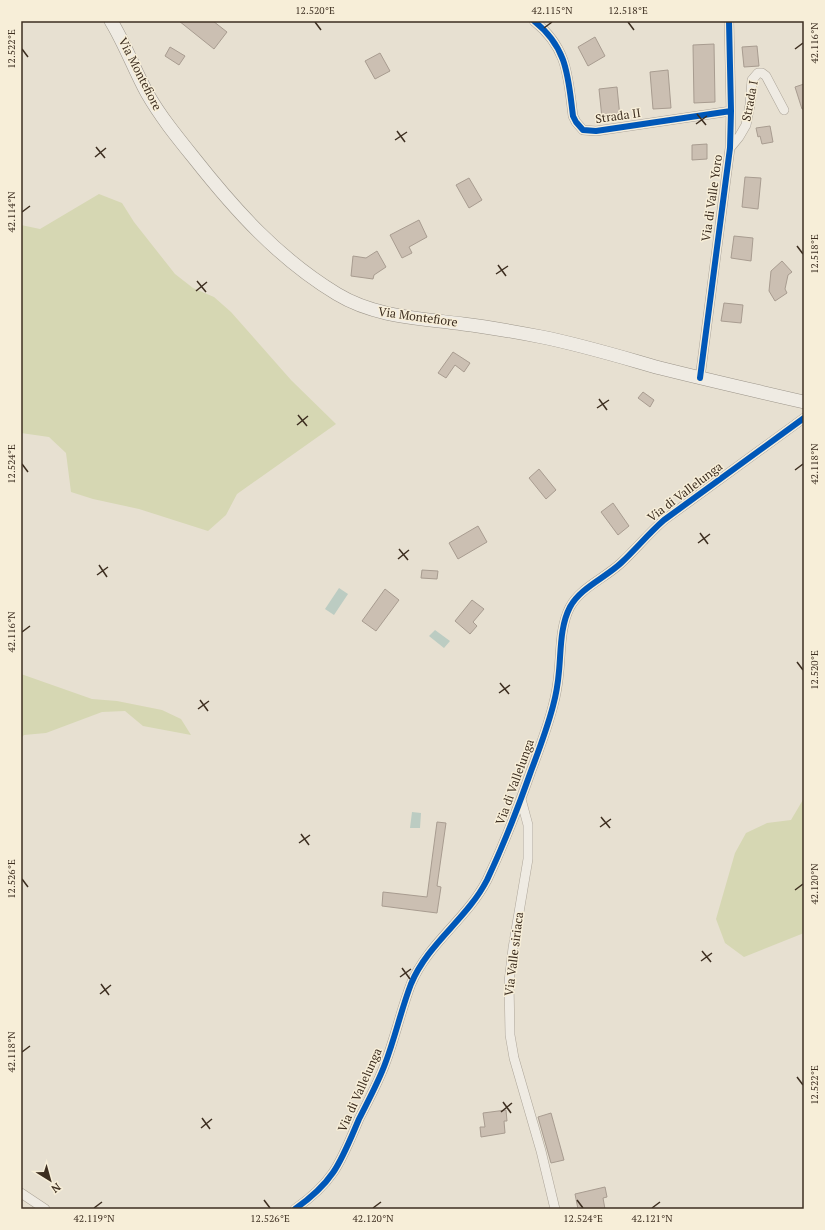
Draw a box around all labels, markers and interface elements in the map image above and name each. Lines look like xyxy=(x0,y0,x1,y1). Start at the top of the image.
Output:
text: 12.520°E xyxy=(295,4,335,17)
text: 42.115°N xyxy=(532,4,573,17)
text: 12.518°E xyxy=(608,4,648,17)
text: 42.116°N xyxy=(808,22,821,64)
text: 12.522°E xyxy=(5,29,18,69)
street label: Via Montefiore xyxy=(116,35,165,113)
street label: Strada I xyxy=(738,79,761,123)
street label: Strada II xyxy=(594,105,642,126)
street label: Via di Valle Yoro xyxy=(698,153,725,242)
text: 42.114°N xyxy=(5,191,18,233)
text: 12.518°E xyxy=(808,234,821,274)
street label: Via Montefiore xyxy=(377,304,459,329)
text: 42.118°N xyxy=(808,443,821,485)
text: 12.524°E xyxy=(5,444,18,484)
street label: Via di Vallelunga xyxy=(644,458,725,525)
text: 42.116°N xyxy=(5,611,18,653)
text: 12.520°E xyxy=(808,650,821,690)
street label: Via di Vallelunga xyxy=(492,737,537,827)
text: 12.526°E xyxy=(5,859,18,899)
text: 42.120°N xyxy=(808,863,821,905)
street label: Via Valle siriaca xyxy=(501,911,526,997)
text: 42.118°N xyxy=(5,1031,18,1073)
street label: Via di Vallelunga xyxy=(334,1046,385,1134)
text: 12.522°E xyxy=(808,1065,821,1105)
north arrow xyxy=(30,1160,70,1200)
text: N xyxy=(48,1180,64,1196)
text: 42.119°N xyxy=(74,1212,115,1225)
text: 12.526°E xyxy=(250,1212,290,1225)
text: 42.120°N xyxy=(353,1212,394,1225)
text: 12.524°E xyxy=(563,1212,603,1225)
text: 42.121°N xyxy=(632,1212,673,1225)

